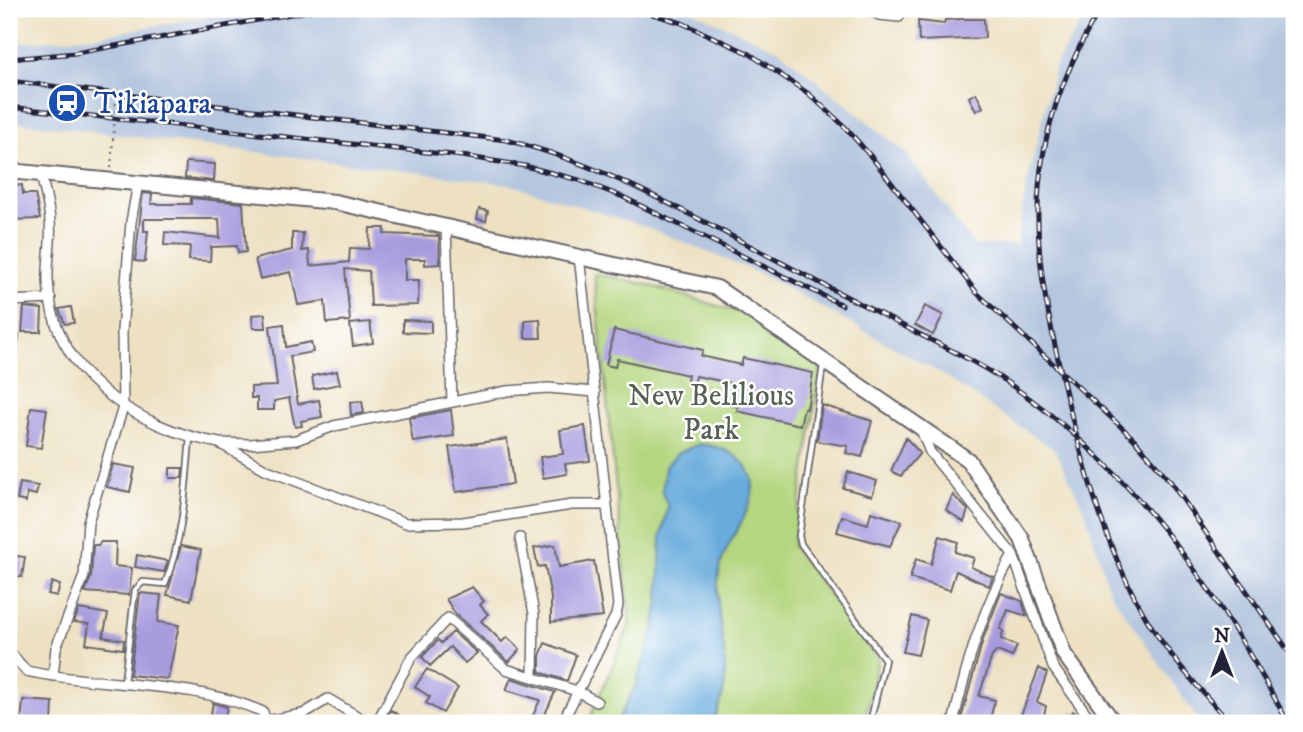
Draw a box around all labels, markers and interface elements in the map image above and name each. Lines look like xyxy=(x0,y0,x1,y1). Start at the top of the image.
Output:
station icon: Tikiapara xyxy=(46,82,88,124)
place label: Tikiapara xyxy=(94,86,212,123)
park label: New Belilious Park xyxy=(628,378,794,449)
north arrow xyxy=(1188,616,1258,686)
text: N xyxy=(1214,625,1230,648)

